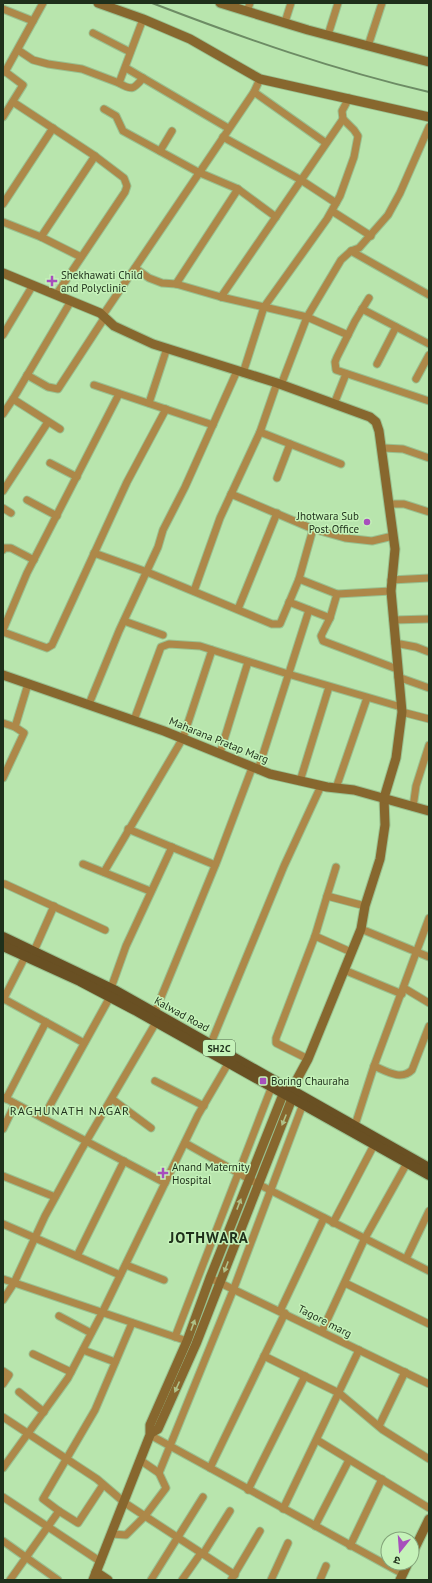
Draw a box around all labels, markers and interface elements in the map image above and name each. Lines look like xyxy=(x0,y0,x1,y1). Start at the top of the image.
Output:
place label: Shekhawati Child and Polyclinic xyxy=(61,268,143,295)
marker: Shekhawati Child and Polyclinic xyxy=(46,275,58,287)
place label: Jhotwara Sub Post Office xyxy=(296,509,359,536)
marker: Jhotwara Sub Post Office xyxy=(362,517,372,527)
street label: Maharana Pratap Marg xyxy=(167,714,271,766)
street label: Kalwad Road xyxy=(152,993,212,1035)
road number: SH2C xyxy=(203,1040,235,1056)
place label: Boring Chauraha xyxy=(271,1074,349,1088)
marker: Boring Chauraha xyxy=(258,1076,268,1086)
district label: RAGHUNATH NAGAR xyxy=(10,1103,130,1118)
one-way arrow xyxy=(280,1114,286,1126)
place label: Anand Maternity Hospital xyxy=(172,1160,251,1187)
marker: Anand Maternity Hospital xyxy=(157,1167,169,1179)
one-way arrow xyxy=(237,1197,243,1209)
district label: JOTHWARA xyxy=(168,1228,249,1247)
one-way arrow xyxy=(222,1261,228,1273)
street label: Tagore marg xyxy=(296,1301,354,1341)
one-way arrow xyxy=(190,1319,196,1331)
one-way arrow xyxy=(174,1381,180,1393)
north arrow xyxy=(380,1531,420,1571)
text: उ xyxy=(391,1553,402,1568)

